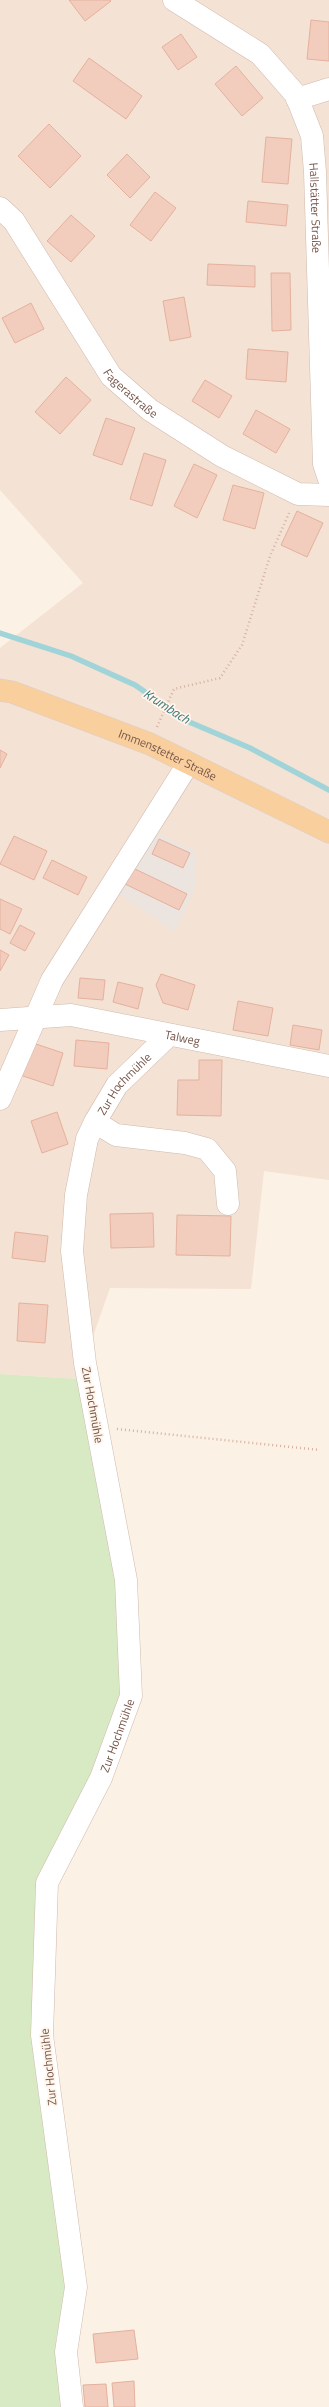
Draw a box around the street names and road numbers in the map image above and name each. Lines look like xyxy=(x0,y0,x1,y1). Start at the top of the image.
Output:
street label: Hallstätter Straße xyxy=(305,162,327,253)
street label: Fagerastraße xyxy=(99,365,162,422)
street label: Immenstetter Straße xyxy=(116,724,220,785)
street label: Talweg xyxy=(163,1024,202,1050)
street label: Zur Hochmühle xyxy=(92,1048,155,1118)
street label: Zur Hochmühle xyxy=(77,1365,109,1445)
street label: Zur Hochmühle xyxy=(94,1696,139,1775)
street label: Zur Hochmühle xyxy=(35,2028,61,2106)

